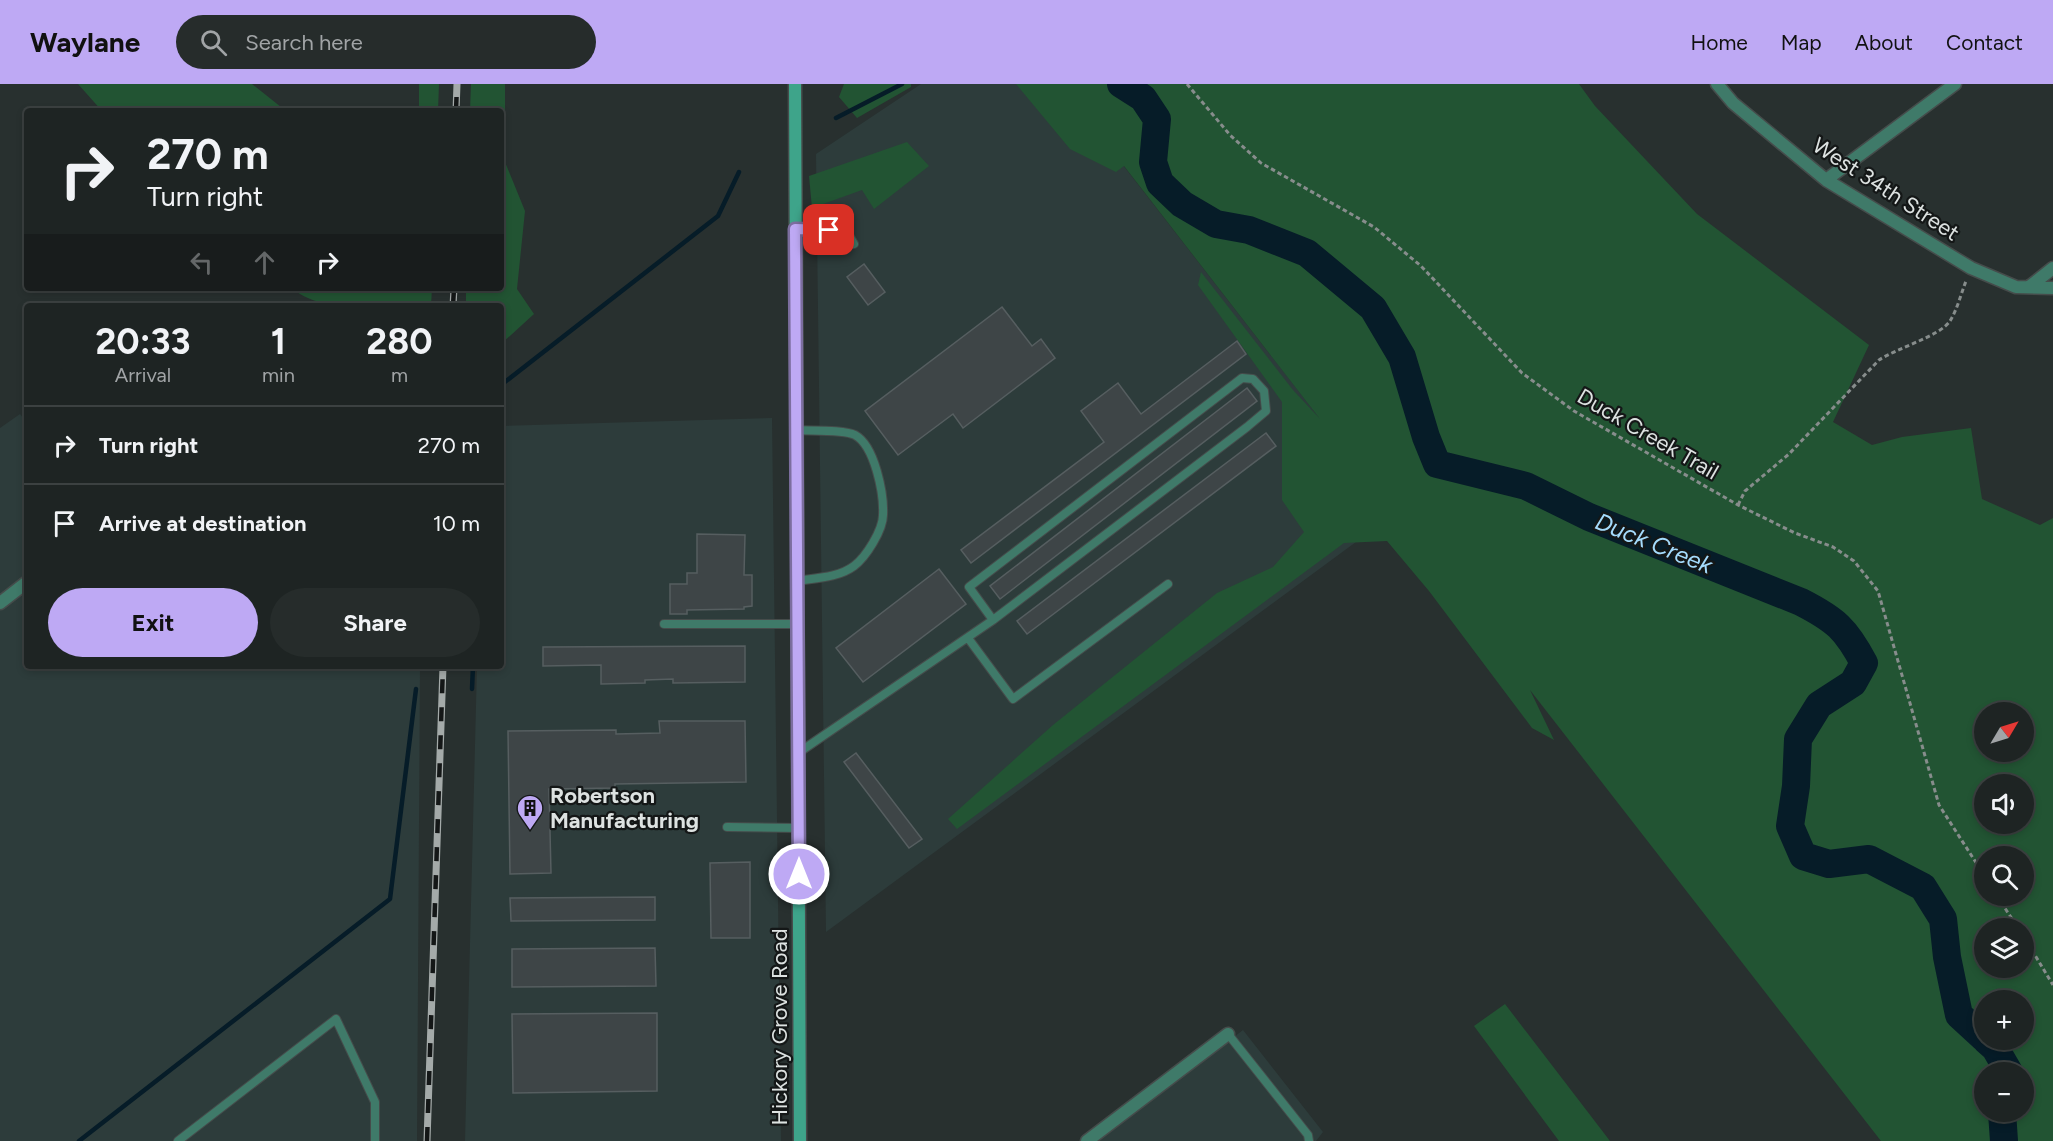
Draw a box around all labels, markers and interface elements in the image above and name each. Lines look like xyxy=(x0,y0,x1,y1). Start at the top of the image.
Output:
search box xyxy=(176,15,596,69)
text: Waylane xyxy=(30,25,140,59)
icon: search xyxy=(197,26,230,59)
text: Search here xyxy=(245,29,363,56)
text: Home xyxy=(1691,30,1748,55)
text: Map xyxy=(1781,30,1822,55)
text: About xyxy=(1855,30,1913,55)
text: Contact xyxy=(1946,30,2023,55)
text: 270 m xyxy=(147,129,269,180)
icon: right xyxy=(48,132,126,210)
street label: West 34th Street xyxy=(1808,132,1964,246)
text: Turn right xyxy=(147,180,263,213)
pin xyxy=(803,204,854,255)
icon: arrive xyxy=(812,213,845,246)
icon: left xyxy=(185,246,218,279)
icon: ahead xyxy=(248,246,281,279)
icon: right xyxy=(311,246,344,279)
text: 20:33 xyxy=(95,320,191,363)
text: 1 xyxy=(271,320,286,363)
text: 280 xyxy=(366,320,433,363)
text: Arrival xyxy=(115,363,171,387)
text: min xyxy=(262,363,295,387)
text: m xyxy=(391,363,408,387)
street label: Duck Creek Trail xyxy=(1573,383,1723,485)
icon: right xyxy=(48,429,81,462)
text: Turn right xyxy=(99,432,198,459)
text: 270 m xyxy=(418,432,480,459)
water label: Duck Creek xyxy=(1591,506,1718,580)
icon: arrive xyxy=(48,507,81,540)
text: Arrive at destination xyxy=(99,510,307,537)
text: 10 m xyxy=(433,510,480,537)
button: Exit xyxy=(48,588,258,657)
button: Share xyxy=(270,588,480,657)
north arrow xyxy=(1974,702,2034,762)
map controls xyxy=(1974,702,2034,1122)
button: sound xyxy=(1974,774,2034,834)
place label: Robertson Manufacturing xyxy=(550,782,699,834)
building icon: Robertson Manufacturing xyxy=(515,793,545,831)
position arrow xyxy=(767,842,831,906)
button: search xyxy=(1974,846,2034,906)
button: layers xyxy=(1974,918,2034,978)
street label: Hickory Grove Road xyxy=(766,928,793,1126)
button: + xyxy=(1974,990,2034,1050)
button: − xyxy=(1974,1062,2034,1122)

